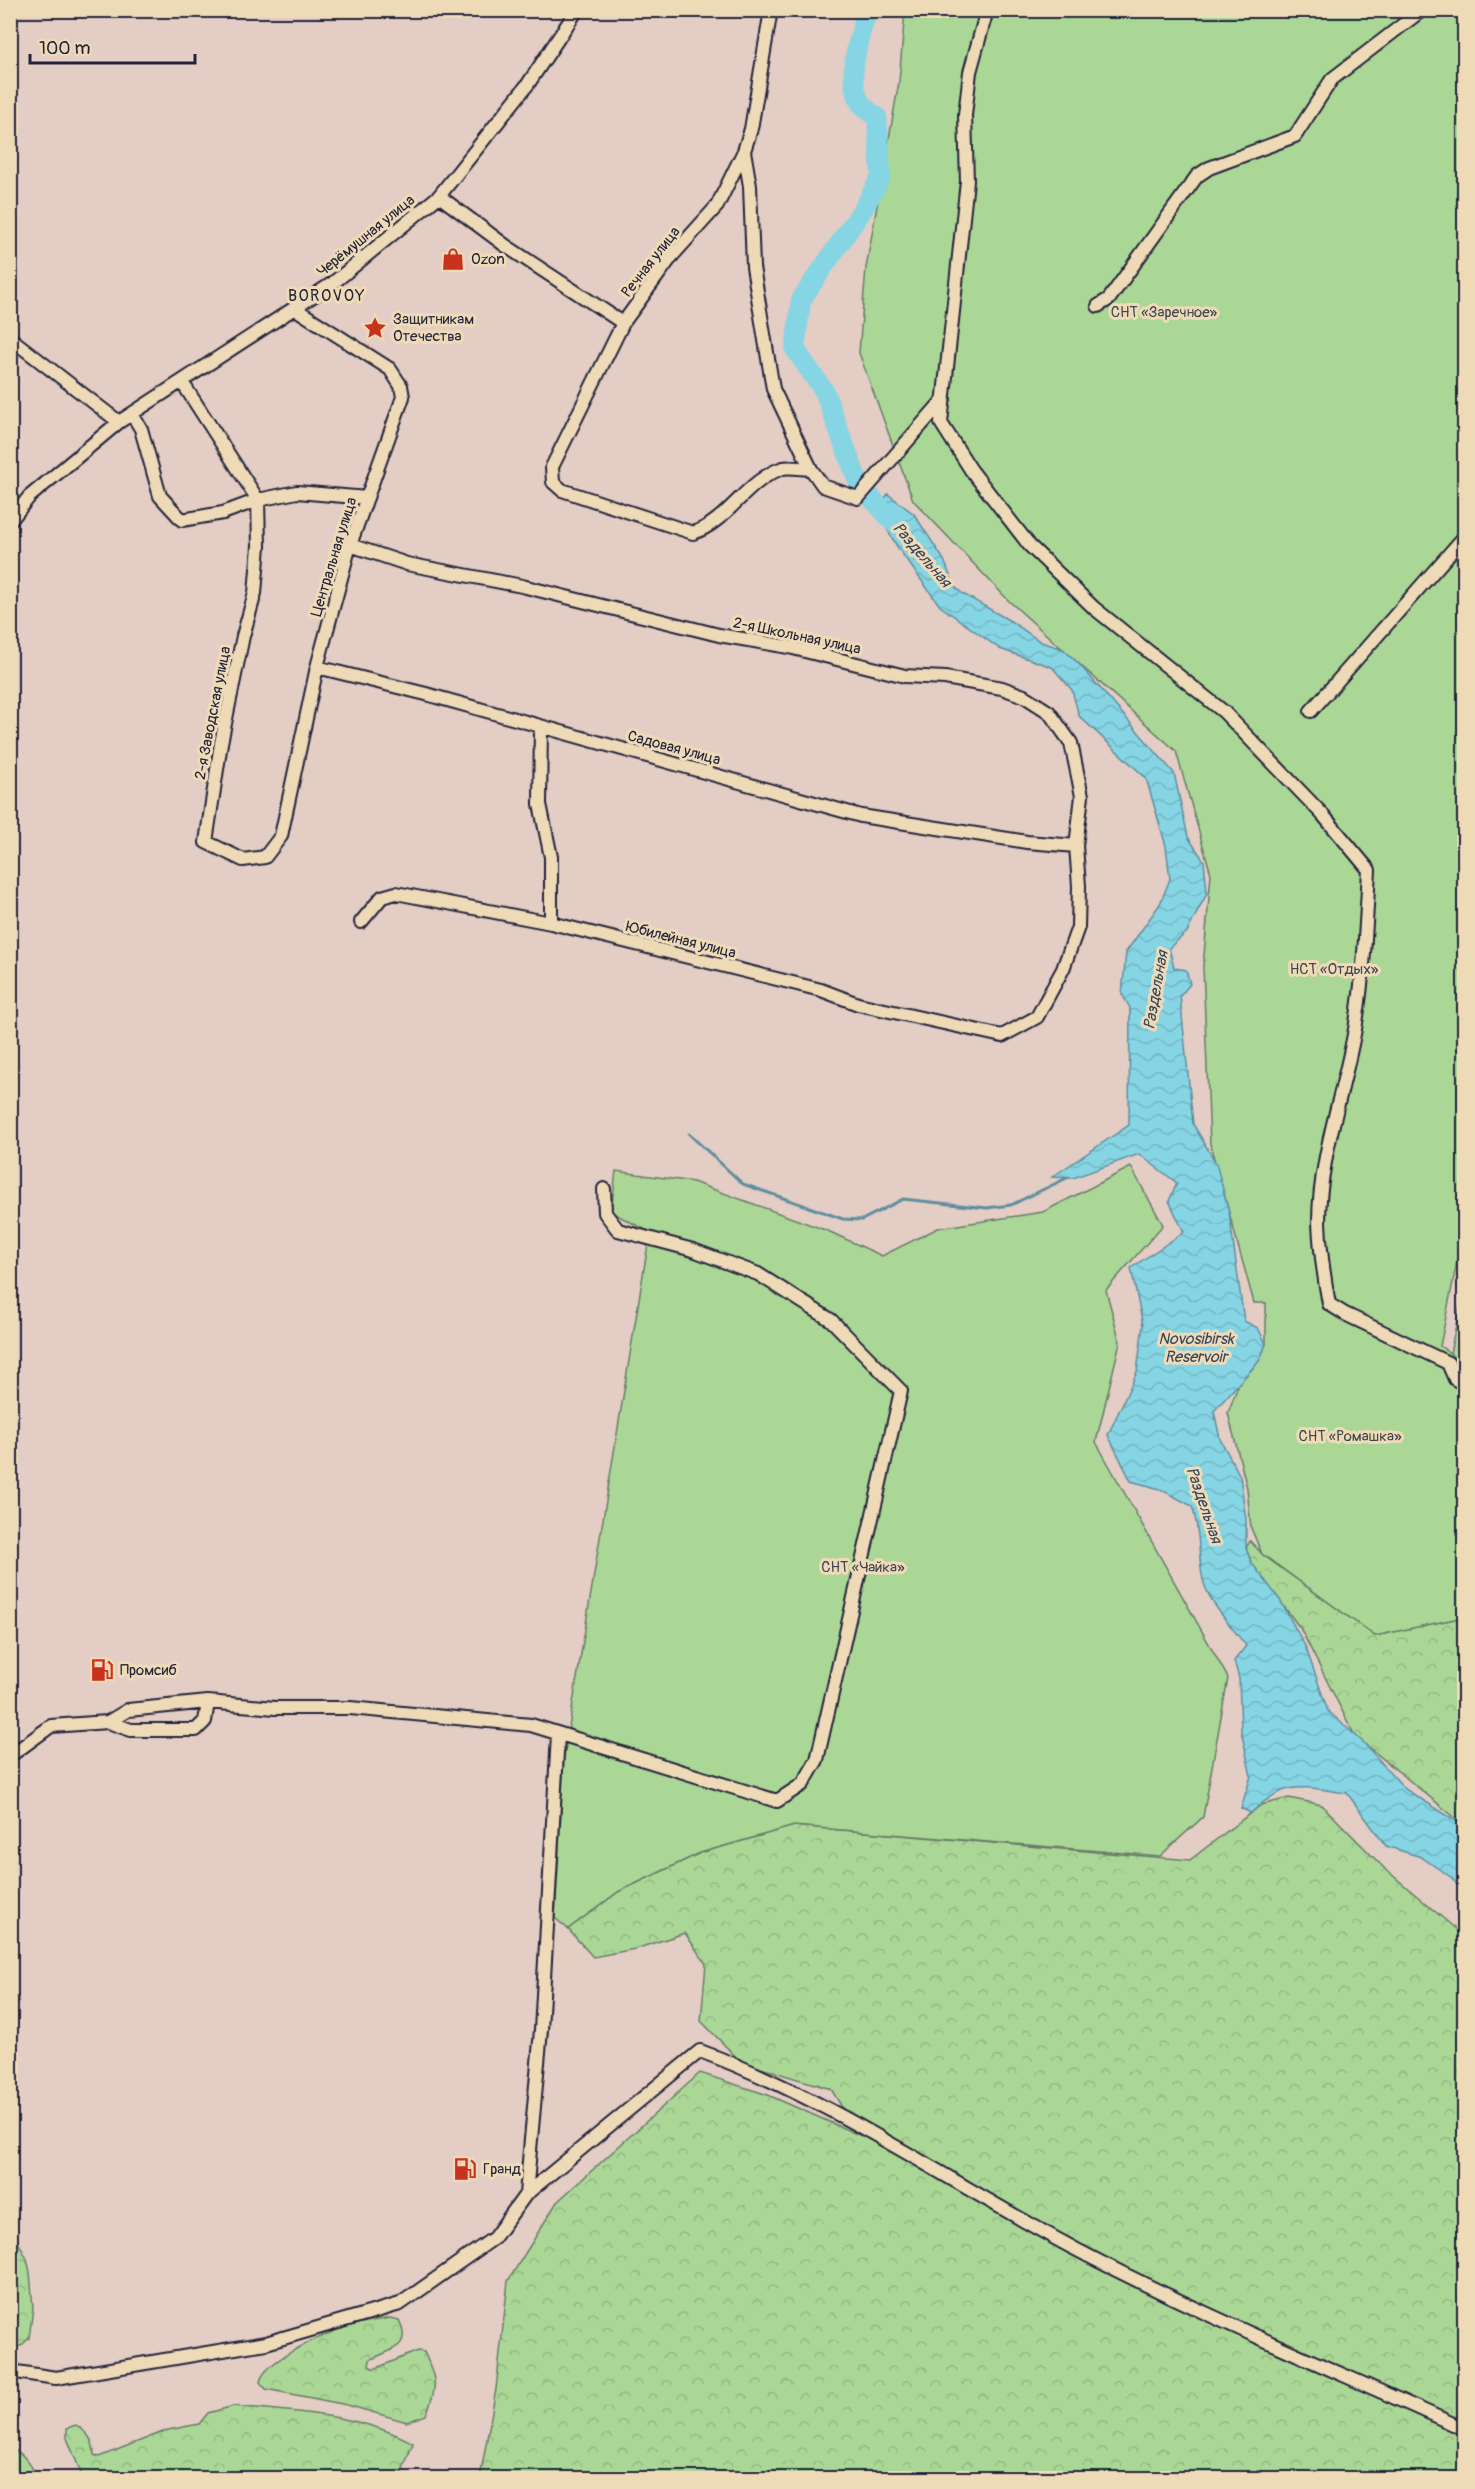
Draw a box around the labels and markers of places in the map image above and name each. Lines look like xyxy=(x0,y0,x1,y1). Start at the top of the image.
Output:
shop icon: Ozon xyxy=(440,246,466,272)
place label: Ozon xyxy=(471,250,505,269)
place label: Защитникам Отечества xyxy=(393,310,474,346)
place icon: Защитникам Отечества xyxy=(362,315,388,341)
fuel station icon: Промсиб xyxy=(89,1657,115,1683)
place label: Промсиб xyxy=(120,1661,177,1680)
fuel station icon: Гранд xyxy=(452,2156,478,2182)
place label: Гранд xyxy=(483,2160,521,2179)

